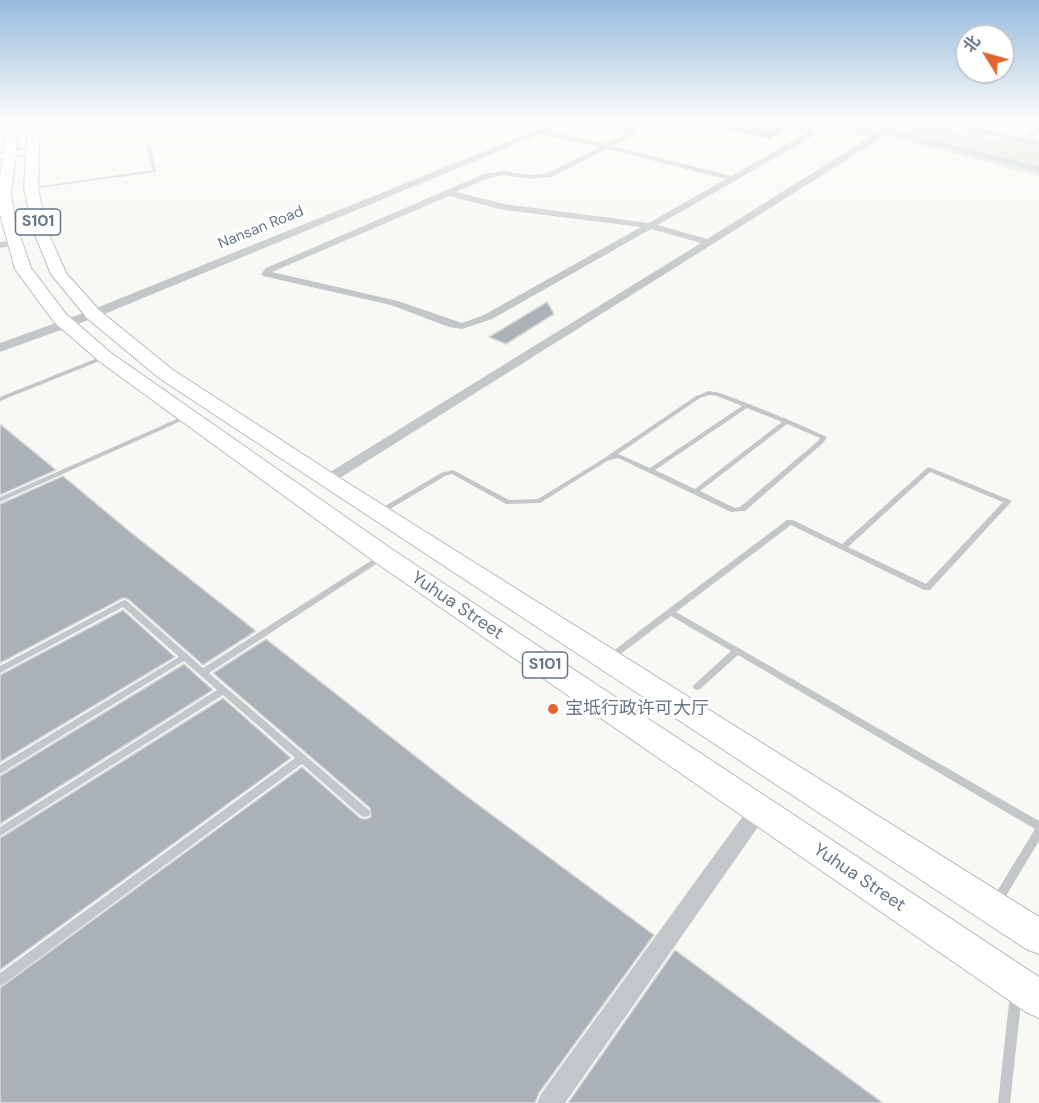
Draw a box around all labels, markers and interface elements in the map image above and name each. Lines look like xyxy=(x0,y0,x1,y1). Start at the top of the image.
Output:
north arrow xyxy=(955,24,1015,84)
text: 北 xyxy=(959,31,985,57)
street label: Nansan Road xyxy=(216,203,306,253)
road number: S101 xyxy=(15,209,60,235)
street label: Yuhua Street xyxy=(407,567,507,645)
road number: S101 xyxy=(522,652,568,678)
place label: 宝坻行政许可大厅 xyxy=(565,698,709,720)
marker: 宝坻行政许可大厅 xyxy=(546,702,560,716)
street label: Yuhua Street xyxy=(809,839,909,917)

